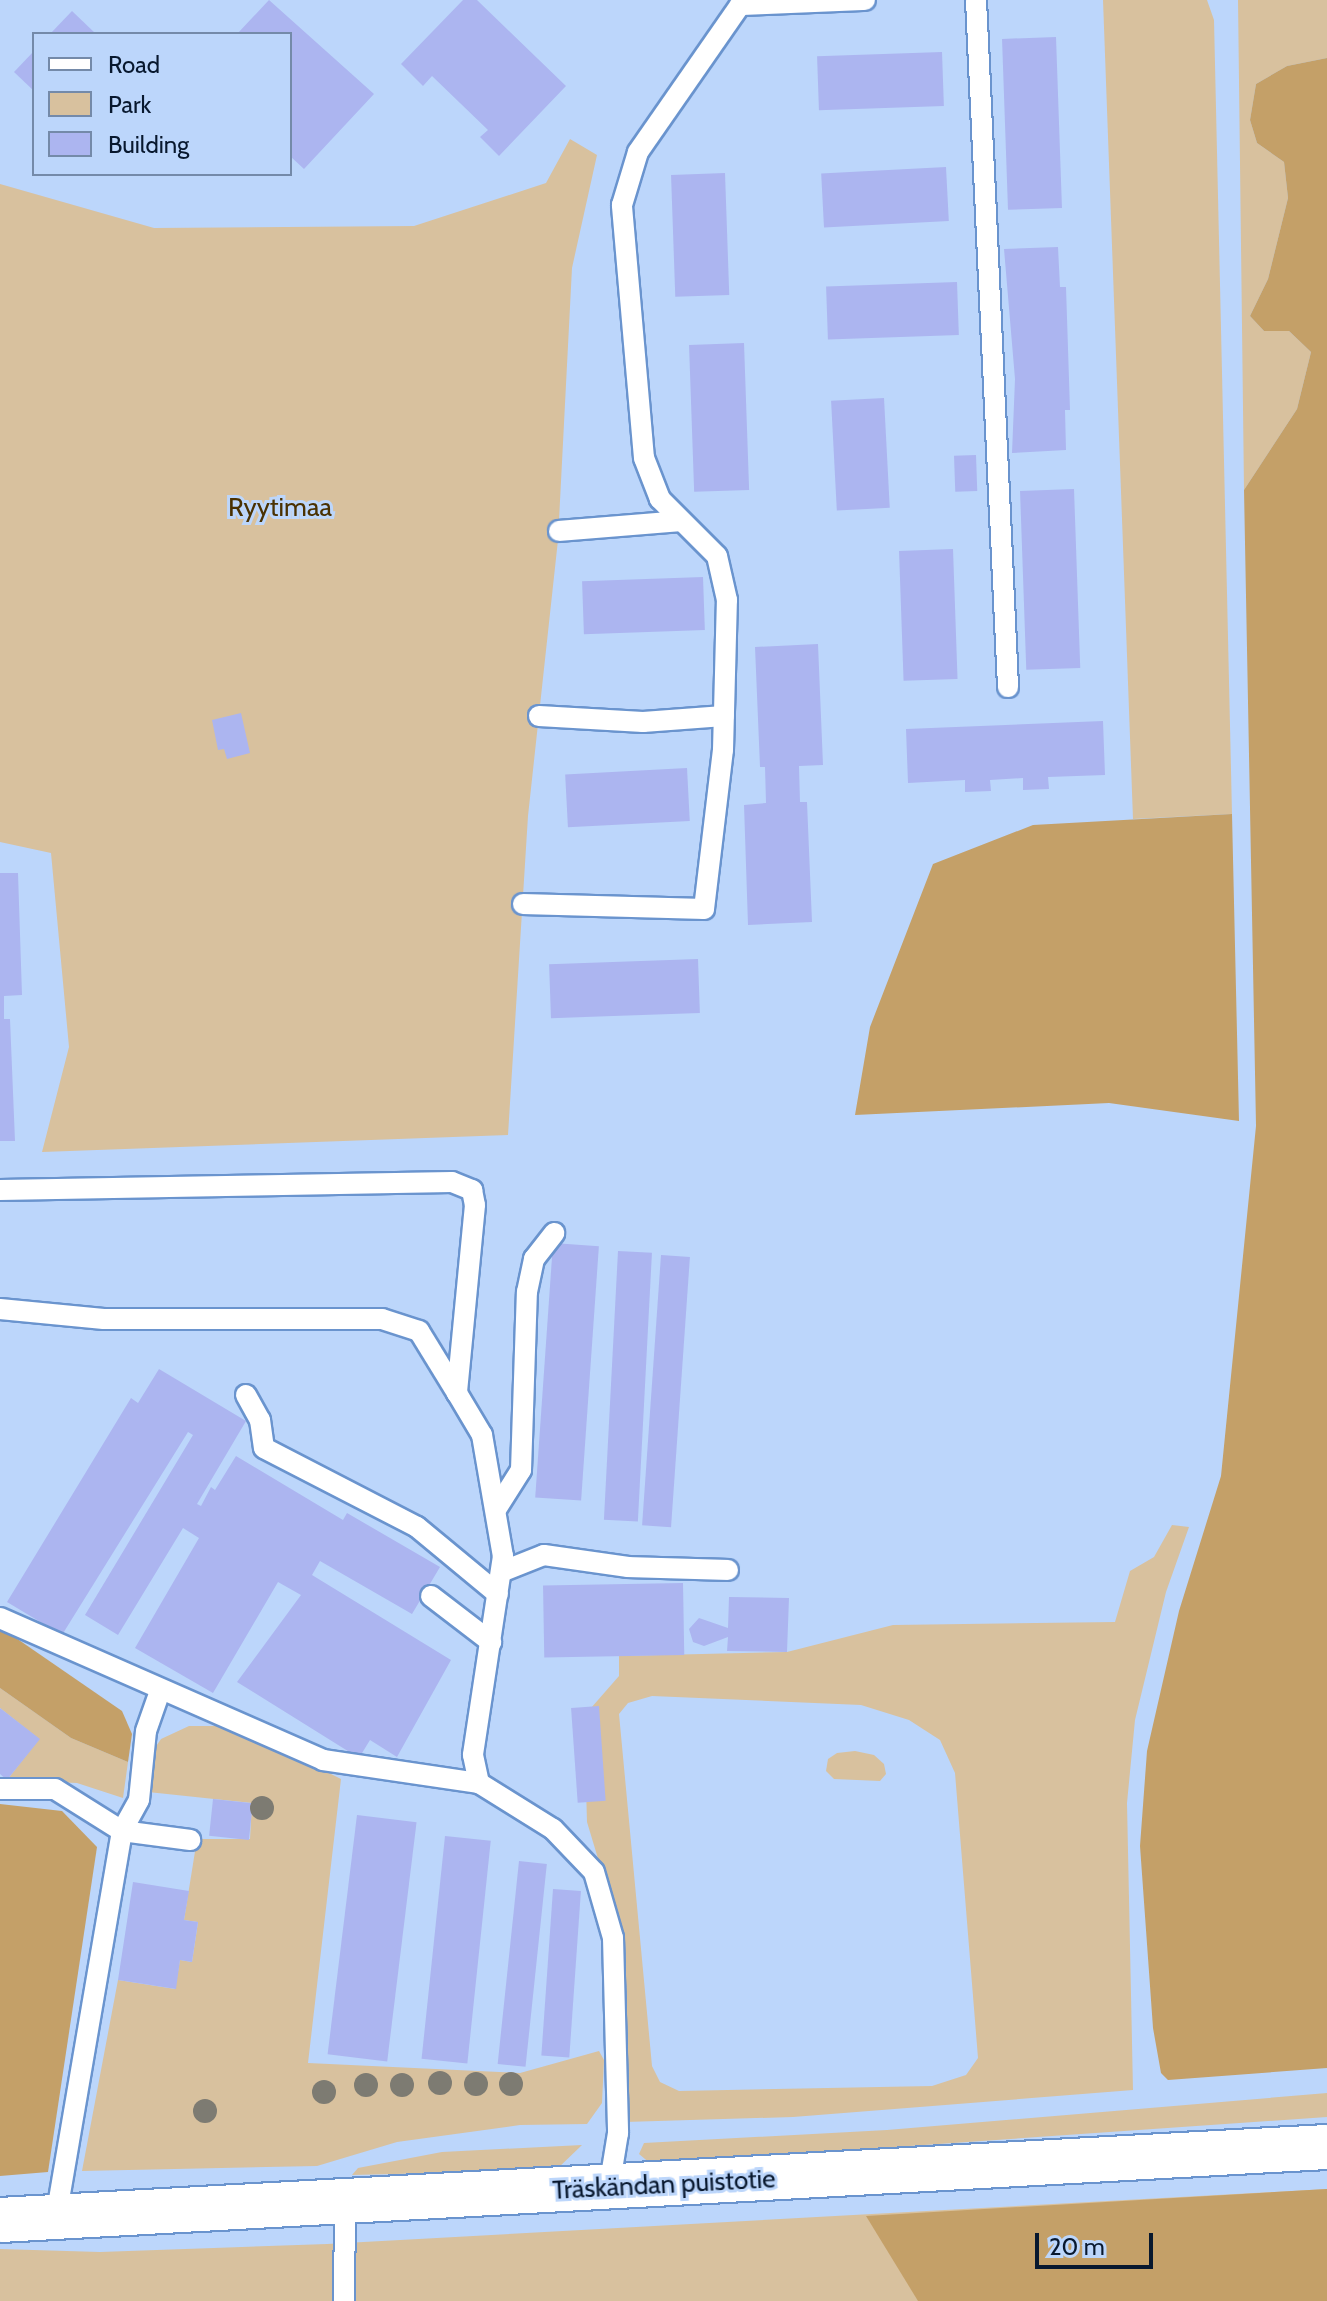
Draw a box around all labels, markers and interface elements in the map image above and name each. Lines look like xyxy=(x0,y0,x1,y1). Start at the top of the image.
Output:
legend xyxy=(32,32,292,176)
text: Road xyxy=(108,50,160,79)
text: Park xyxy=(108,90,151,119)
text: Building xyxy=(108,130,189,159)
park label: Ryytimaa xyxy=(228,492,332,524)
street label: Träskändan puistotie xyxy=(552,2164,776,2206)
scale bar xyxy=(1039,2217,1157,2267)
text: 20 m xyxy=(1049,2232,1105,2261)

